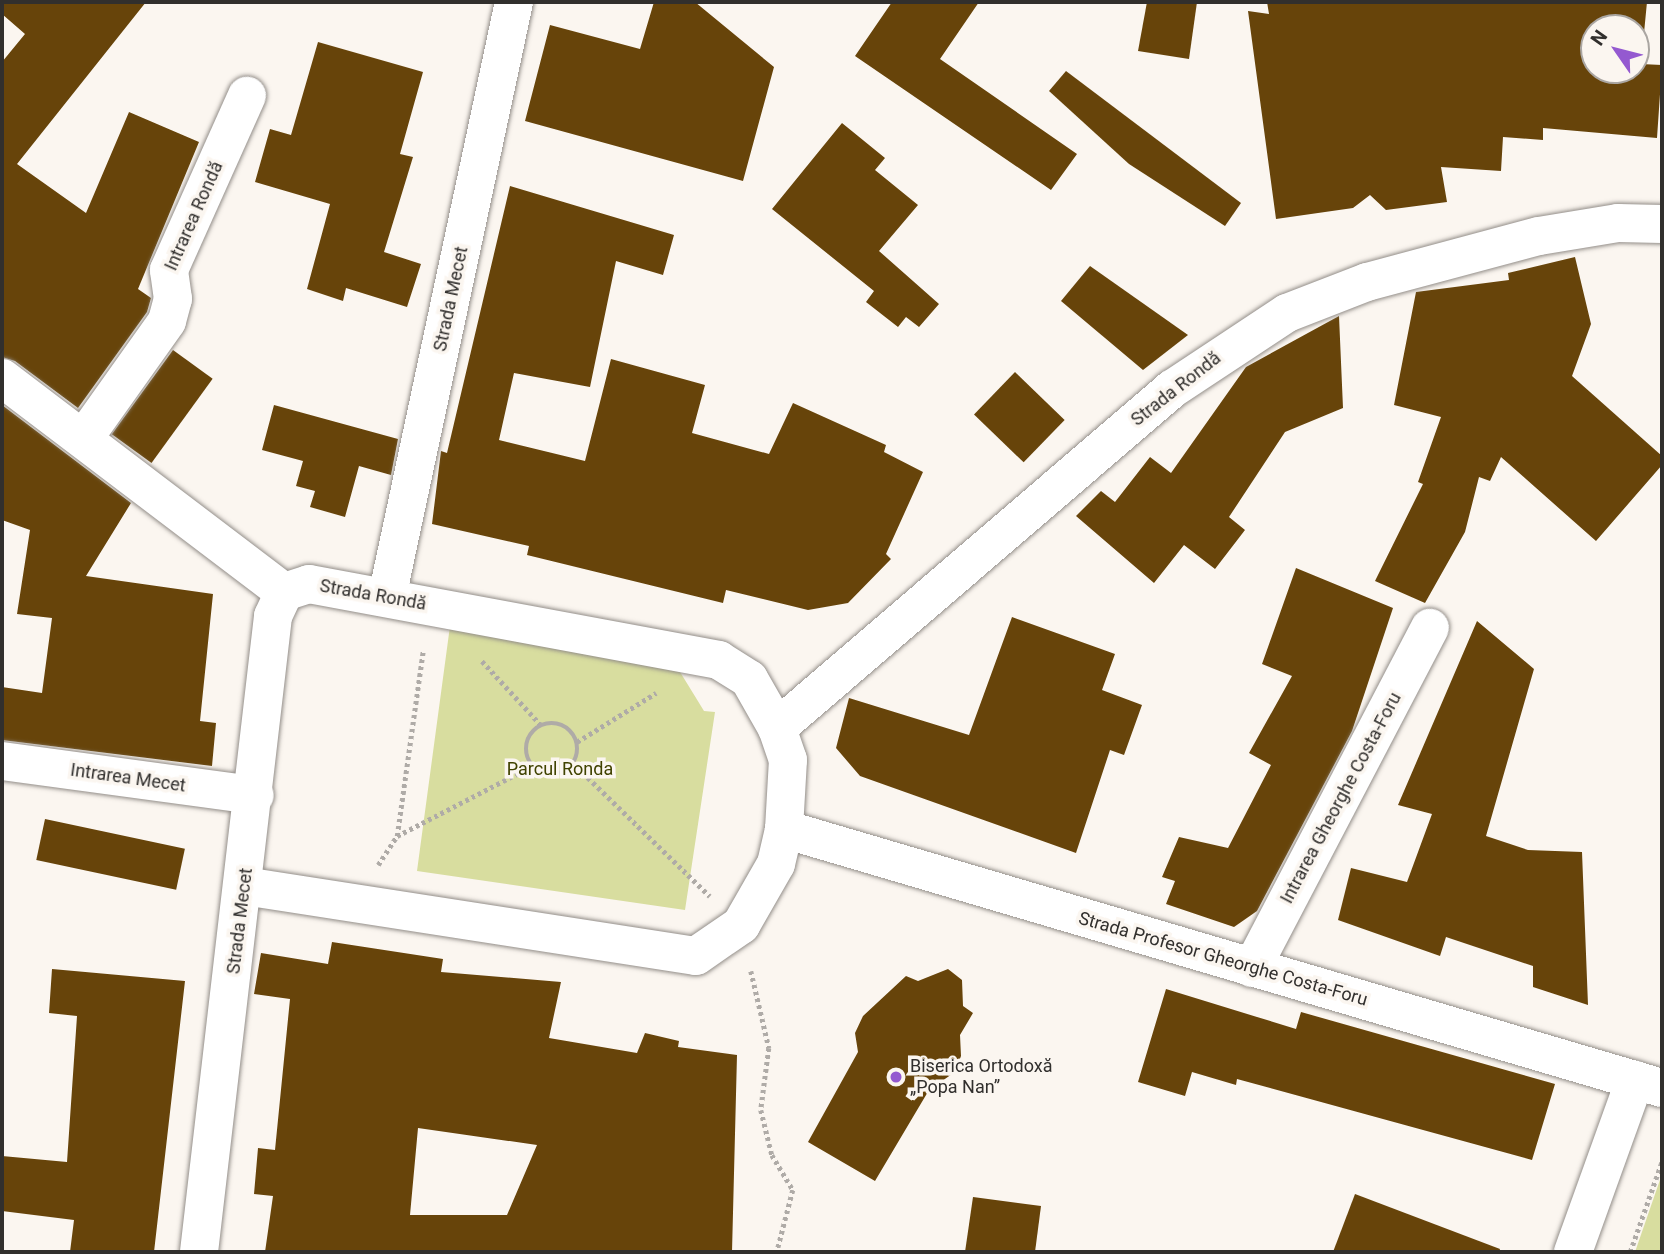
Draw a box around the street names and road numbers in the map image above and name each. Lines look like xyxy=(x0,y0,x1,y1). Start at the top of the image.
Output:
street label: Intrarea Rondă xyxy=(160,158,228,274)
street label: Strada Mecet xyxy=(429,245,473,353)
street label: Strada Rondă xyxy=(1127,347,1225,431)
street label: Strada Rondă xyxy=(318,575,428,615)
street label: Intrarea Gheorghe Costa-Foru xyxy=(1276,689,1406,907)
street label: Intrarea Mecet xyxy=(69,759,187,797)
street label: Strada Mecet xyxy=(223,867,257,975)
street label: Strada Profesor Gheorghe Costa-Foru xyxy=(1076,907,1370,1011)

